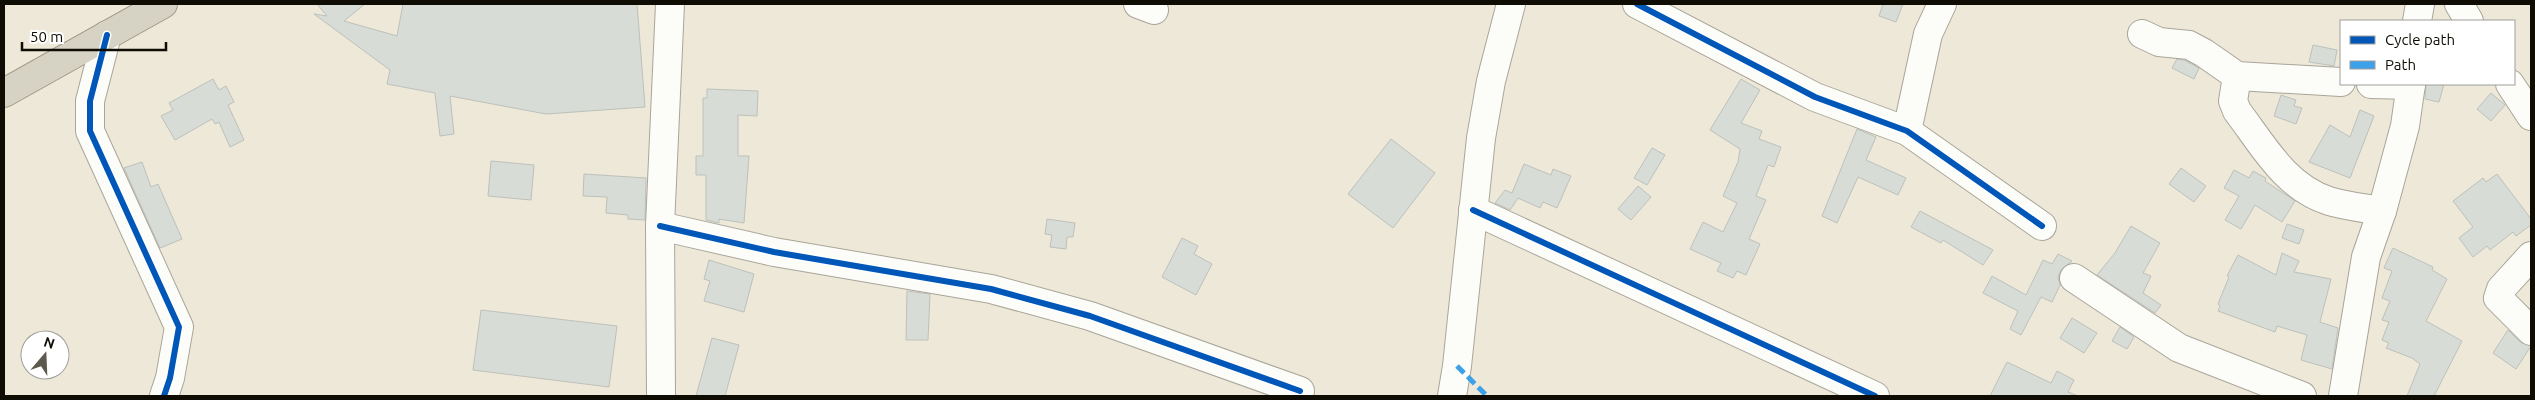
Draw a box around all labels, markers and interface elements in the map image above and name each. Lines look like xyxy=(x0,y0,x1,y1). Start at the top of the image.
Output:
scale bar xyxy=(22,20,166,52)
legend xyxy=(2340,20,2515,85)
text: 50 m xyxy=(30,28,63,45)
text: Cycle path xyxy=(2385,31,2455,48)
text: Path xyxy=(2385,56,2416,73)
north arrow xyxy=(20,330,70,380)
text: N xyxy=(42,333,57,352)

